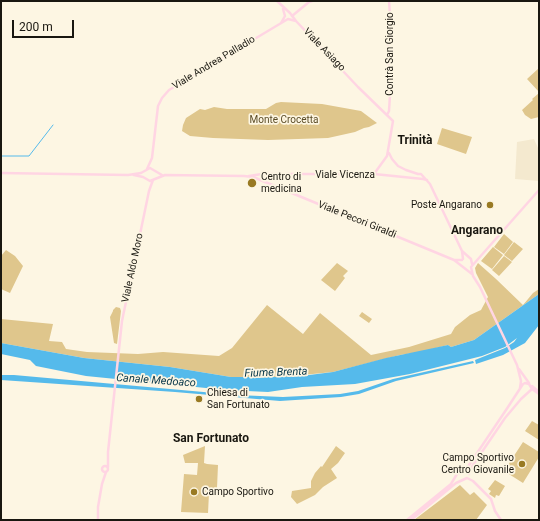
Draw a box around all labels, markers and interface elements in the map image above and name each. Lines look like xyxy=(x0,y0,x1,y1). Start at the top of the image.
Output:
scale bar xyxy=(14,12,76,38)
street label: Contrà San Giorgio xyxy=(384,12,396,96)
text: 200 m xyxy=(19,20,53,34)
street label: Viale Asiago xyxy=(300,26,348,74)
street label: Viale Andrea Palladio xyxy=(170,34,258,92)
park label: Monte Crocetta xyxy=(249,114,319,126)
district label: Trinità xyxy=(398,134,432,148)
street label: Viale Vicenza xyxy=(315,169,375,181)
place label: Centro di medicina xyxy=(261,171,302,194)
marker: Centro di medicina xyxy=(246,177,258,189)
street label: Viale Pecori Giraldi xyxy=(316,199,398,241)
place label: Poste Angarano xyxy=(411,199,482,211)
marker: Poste Angarano xyxy=(485,200,495,210)
district label: Angarano xyxy=(451,224,503,238)
street label: Viale Aldo Moro xyxy=(120,232,146,304)
water label: Fiume Brenta xyxy=(244,365,308,381)
water label: Canale Medoaco xyxy=(116,372,196,390)
place label: Chiesa di San Fortunato xyxy=(207,387,270,410)
marker: Chiesa di San Fortunato xyxy=(194,394,204,404)
district label: San Fortunato xyxy=(173,432,249,446)
place label: Campo Sportivo Centro Giovanile xyxy=(441,452,514,476)
marker: Campo Sportivo Centro Giovanile xyxy=(517,459,527,469)
place label: Campo Sportivo xyxy=(202,486,274,498)
marker: Campo Sportivo xyxy=(189,487,199,497)

